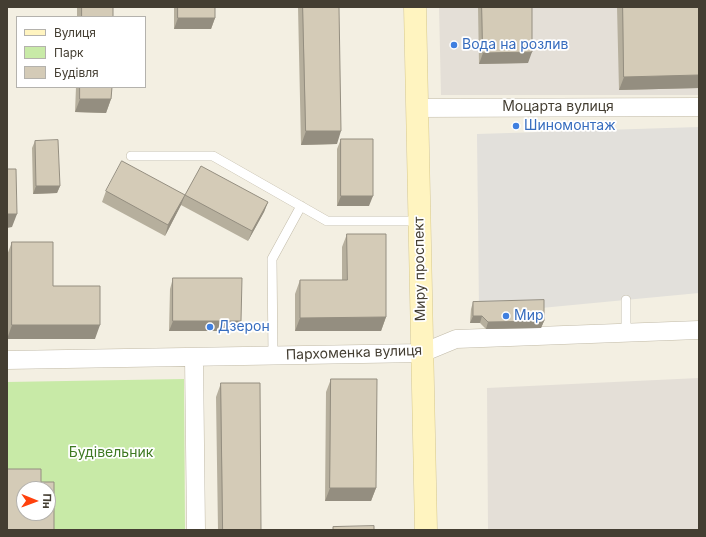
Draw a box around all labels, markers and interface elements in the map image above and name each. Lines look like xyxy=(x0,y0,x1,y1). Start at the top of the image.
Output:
legend xyxy=(16,16,146,88)
text: Вулиця xyxy=(54,25,96,40)
place label: Вода на розлив xyxy=(462,37,568,53)
marker: Вода на розлив xyxy=(449,40,459,50)
text: Парк xyxy=(54,45,84,60)
text: Будівля xyxy=(54,65,99,80)
street label: Моцарта вулиця xyxy=(502,99,614,115)
place label: Шиномонтаж xyxy=(524,118,616,134)
marker: Шиномонтаж xyxy=(511,121,521,131)
street label: Миру проспект xyxy=(411,216,429,322)
place label: Мир xyxy=(514,308,543,324)
marker: Мир xyxy=(501,311,511,321)
place label: Дзерон xyxy=(218,319,270,335)
marker: Дзерон xyxy=(205,322,215,332)
street label: Пархоменка вулиця xyxy=(286,342,422,364)
park label: Будівельник xyxy=(69,445,153,461)
north arrow xyxy=(16,481,56,521)
text: Пн xyxy=(40,494,54,509)

